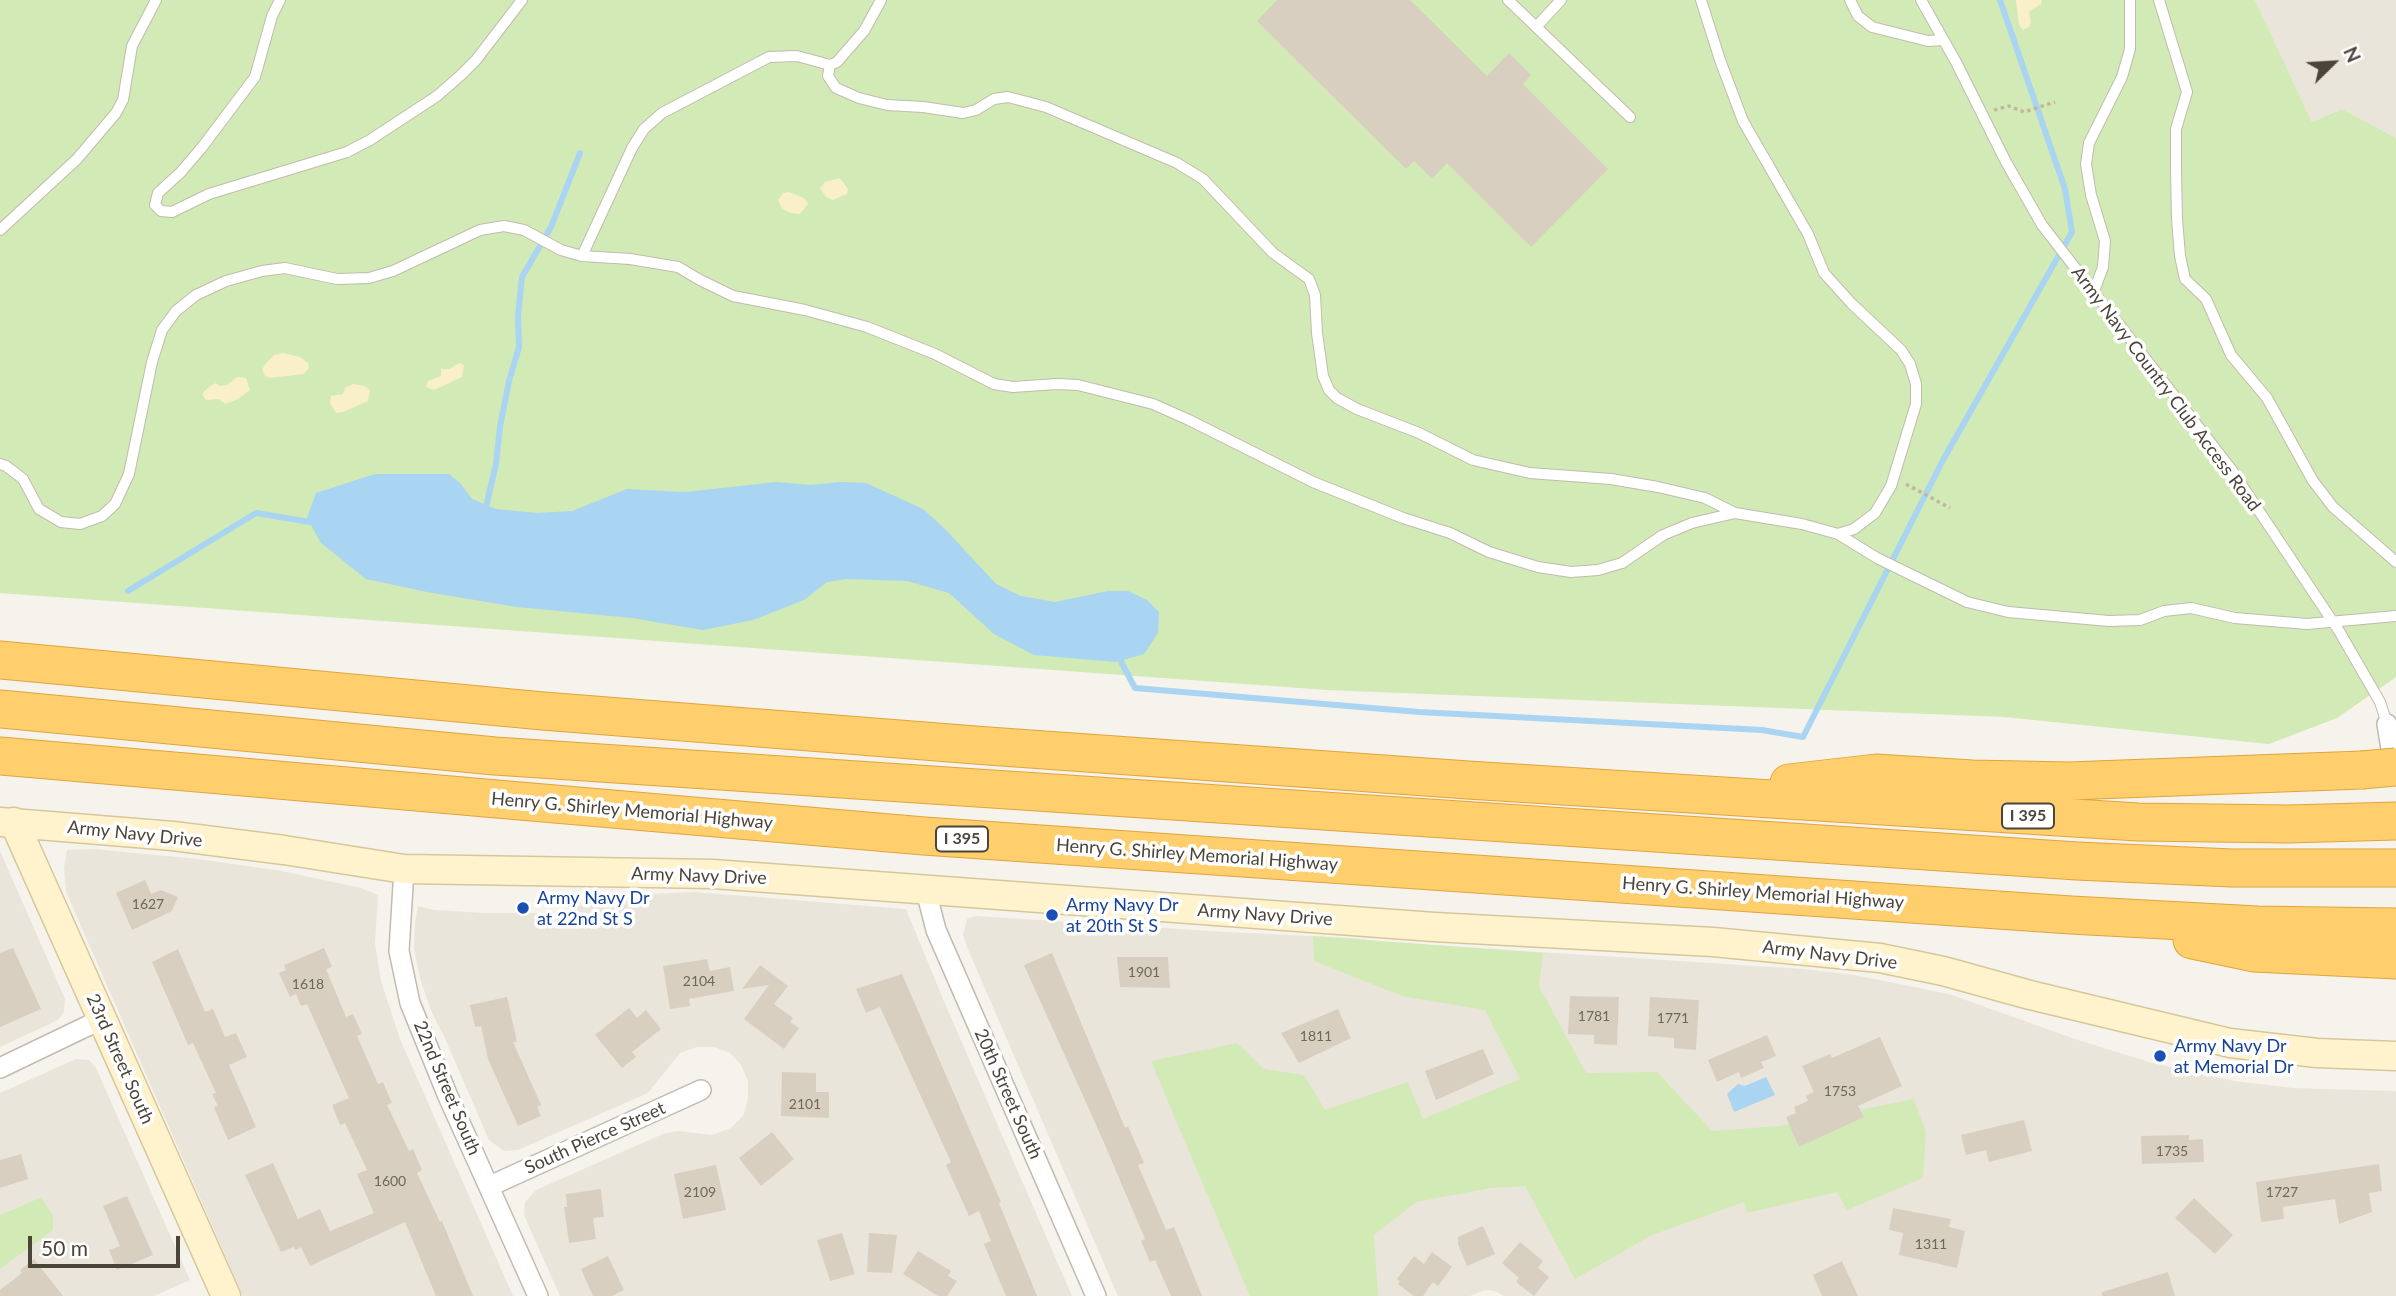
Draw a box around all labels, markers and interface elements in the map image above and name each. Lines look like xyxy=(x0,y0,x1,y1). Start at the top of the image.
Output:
north arrow xyxy=(2298,28,2368,98)
text: N xyxy=(2339,43,2366,66)
street label: Army Navy Country Club Access Road xyxy=(2067,262,2265,516)
street label: Henry G. Shirley Memorial Highway xyxy=(490,788,774,834)
road number: I 395 xyxy=(2002,804,2054,828)
street label: Army Navy Drive xyxy=(66,816,204,852)
road number: I 395 xyxy=(936,826,988,852)
street label: Henry G. Shirley Memorial Highway xyxy=(1055,834,1339,876)
street label: Army Navy Drive xyxy=(631,863,767,889)
street label: Henry G. Shirley Memorial Highway xyxy=(1621,872,1905,914)
place label: Army Navy Dr at 22nd St S xyxy=(537,887,650,930)
place label: Army Navy Dr at 20th St S xyxy=(1066,894,1179,936)
house number: 1627 xyxy=(132,896,164,912)
marker: Army Navy Dr at 22nd St S xyxy=(515,900,531,916)
street label: Army Navy Drive xyxy=(1197,900,1333,930)
marker: Army Navy Dr at 20th St S xyxy=(1044,907,1060,923)
street label: Army Navy Drive xyxy=(1761,936,1899,974)
house number: 1901 xyxy=(1128,964,1160,980)
house number: 2104 xyxy=(683,973,715,989)
house number: 1618 xyxy=(292,976,324,992)
street label: 23rd Street South xyxy=(82,991,158,1127)
house number: 1781 xyxy=(1578,1008,1610,1024)
house number: 1771 xyxy=(1657,1010,1689,1026)
street label: 22nd Street South xyxy=(409,1017,485,1159)
street label: 20th Street South xyxy=(970,1025,1046,1163)
house number: 1811 xyxy=(1300,1028,1332,1044)
place label: Army Navy Dr at Memorial Dr xyxy=(2174,1035,2294,1078)
marker: Army Navy Dr at Memorial Dr xyxy=(2152,1048,2168,1064)
house number: 1753 xyxy=(1824,1083,1856,1099)
house number: 2101 xyxy=(789,1096,821,1112)
street label: South Pierce Street xyxy=(521,1097,669,1179)
house number: 1735 xyxy=(2156,1143,2188,1159)
house number: 1600 xyxy=(374,1173,406,1189)
house number: 2109 xyxy=(684,1184,716,1200)
house number: 1727 xyxy=(2266,1184,2298,1200)
scale bar xyxy=(32,1222,184,1266)
text: 50 m xyxy=(41,1235,88,1260)
house number: 1311 xyxy=(1915,1236,1947,1252)

